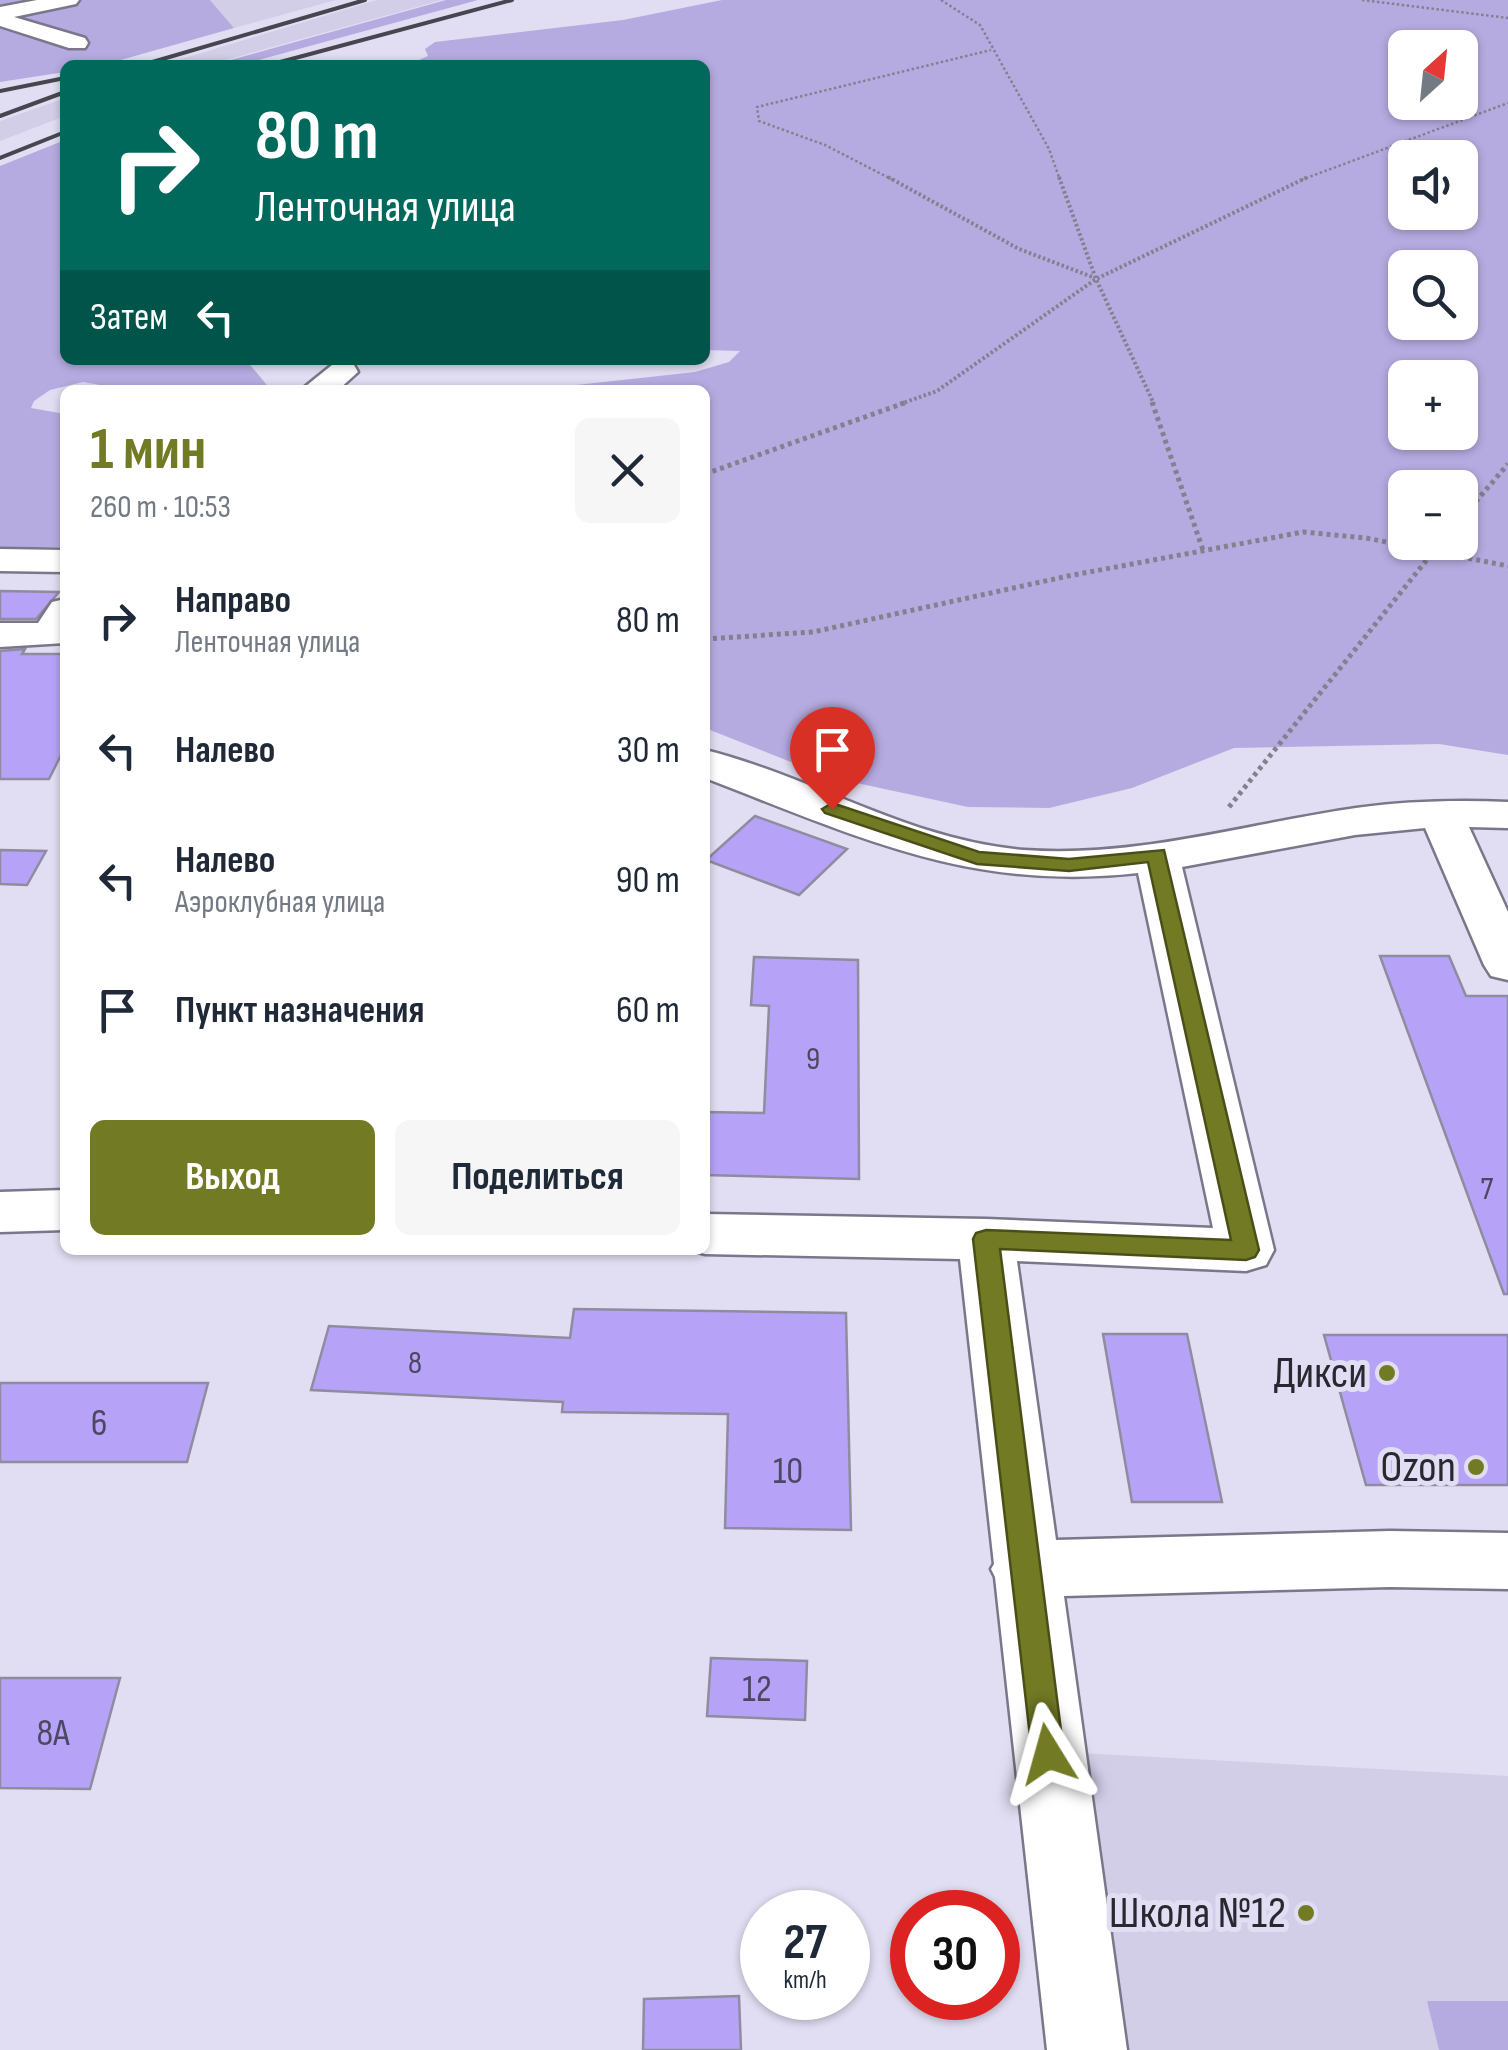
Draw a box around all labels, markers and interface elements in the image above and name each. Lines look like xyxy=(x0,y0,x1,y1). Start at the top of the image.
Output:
north arrow xyxy=(1388,30,1478,120)
map controls xyxy=(1388,30,1478,560)
text: 80 m xyxy=(255,95,379,179)
icon: right xyxy=(90,100,220,230)
button: sound xyxy=(1388,140,1478,230)
text: Ленточная улица xyxy=(255,180,516,235)
button: search xyxy=(1388,250,1478,340)
icon: left xyxy=(188,290,243,345)
text: Затем xyxy=(90,295,168,340)
button: + xyxy=(1388,360,1478,450)
text: 1 мин xyxy=(90,414,206,486)
button: close xyxy=(575,418,680,523)
button: − xyxy=(1388,470,1478,560)
text: 260 m · 10:53 xyxy=(90,488,231,527)
text: Направо xyxy=(175,578,291,623)
icon: right xyxy=(90,593,145,648)
text: 80 m xyxy=(616,598,680,643)
text: Ленточная улица xyxy=(175,623,360,662)
pin xyxy=(790,707,875,810)
icon: arrive xyxy=(805,722,860,777)
icon: left xyxy=(90,723,145,778)
text: Налево xyxy=(175,728,275,773)
text: 30 m xyxy=(617,728,680,773)
text: Налево xyxy=(175,838,275,883)
icon: left xyxy=(90,853,145,908)
text: 90 m xyxy=(616,858,680,903)
text: Аэроклубная улица xyxy=(175,883,385,922)
icon: arrive xyxy=(90,983,145,1038)
text: Пункт назначения xyxy=(175,988,424,1033)
text: 60 m xyxy=(616,988,680,1033)
house number: 9 xyxy=(806,1040,820,1079)
button: Выход xyxy=(90,1120,375,1235)
button: Поделиться xyxy=(395,1120,680,1235)
house number: 7 xyxy=(1481,1170,1494,1209)
house number: 8 xyxy=(408,1344,422,1383)
place label: Дикси xyxy=(1273,1346,1367,1401)
marker: Дикси xyxy=(1376,1362,1398,1384)
house number: 6 xyxy=(91,1401,107,1446)
place label: Ozon xyxy=(1380,1440,1456,1495)
house number: 10 xyxy=(773,1449,803,1494)
marker: Ozon xyxy=(1465,1456,1487,1478)
house number: 12 xyxy=(742,1667,772,1712)
position arrow xyxy=(996,1702,1100,1806)
house number: 8А xyxy=(37,1711,70,1756)
place label: Школа №12 xyxy=(1109,1886,1286,1941)
speed limit sign: 30 xyxy=(890,1890,1020,2020)
marker: Школа №12 xyxy=(1295,1902,1317,1924)
text: 27 xyxy=(783,1913,827,1973)
text: km/h xyxy=(783,1965,827,1996)

